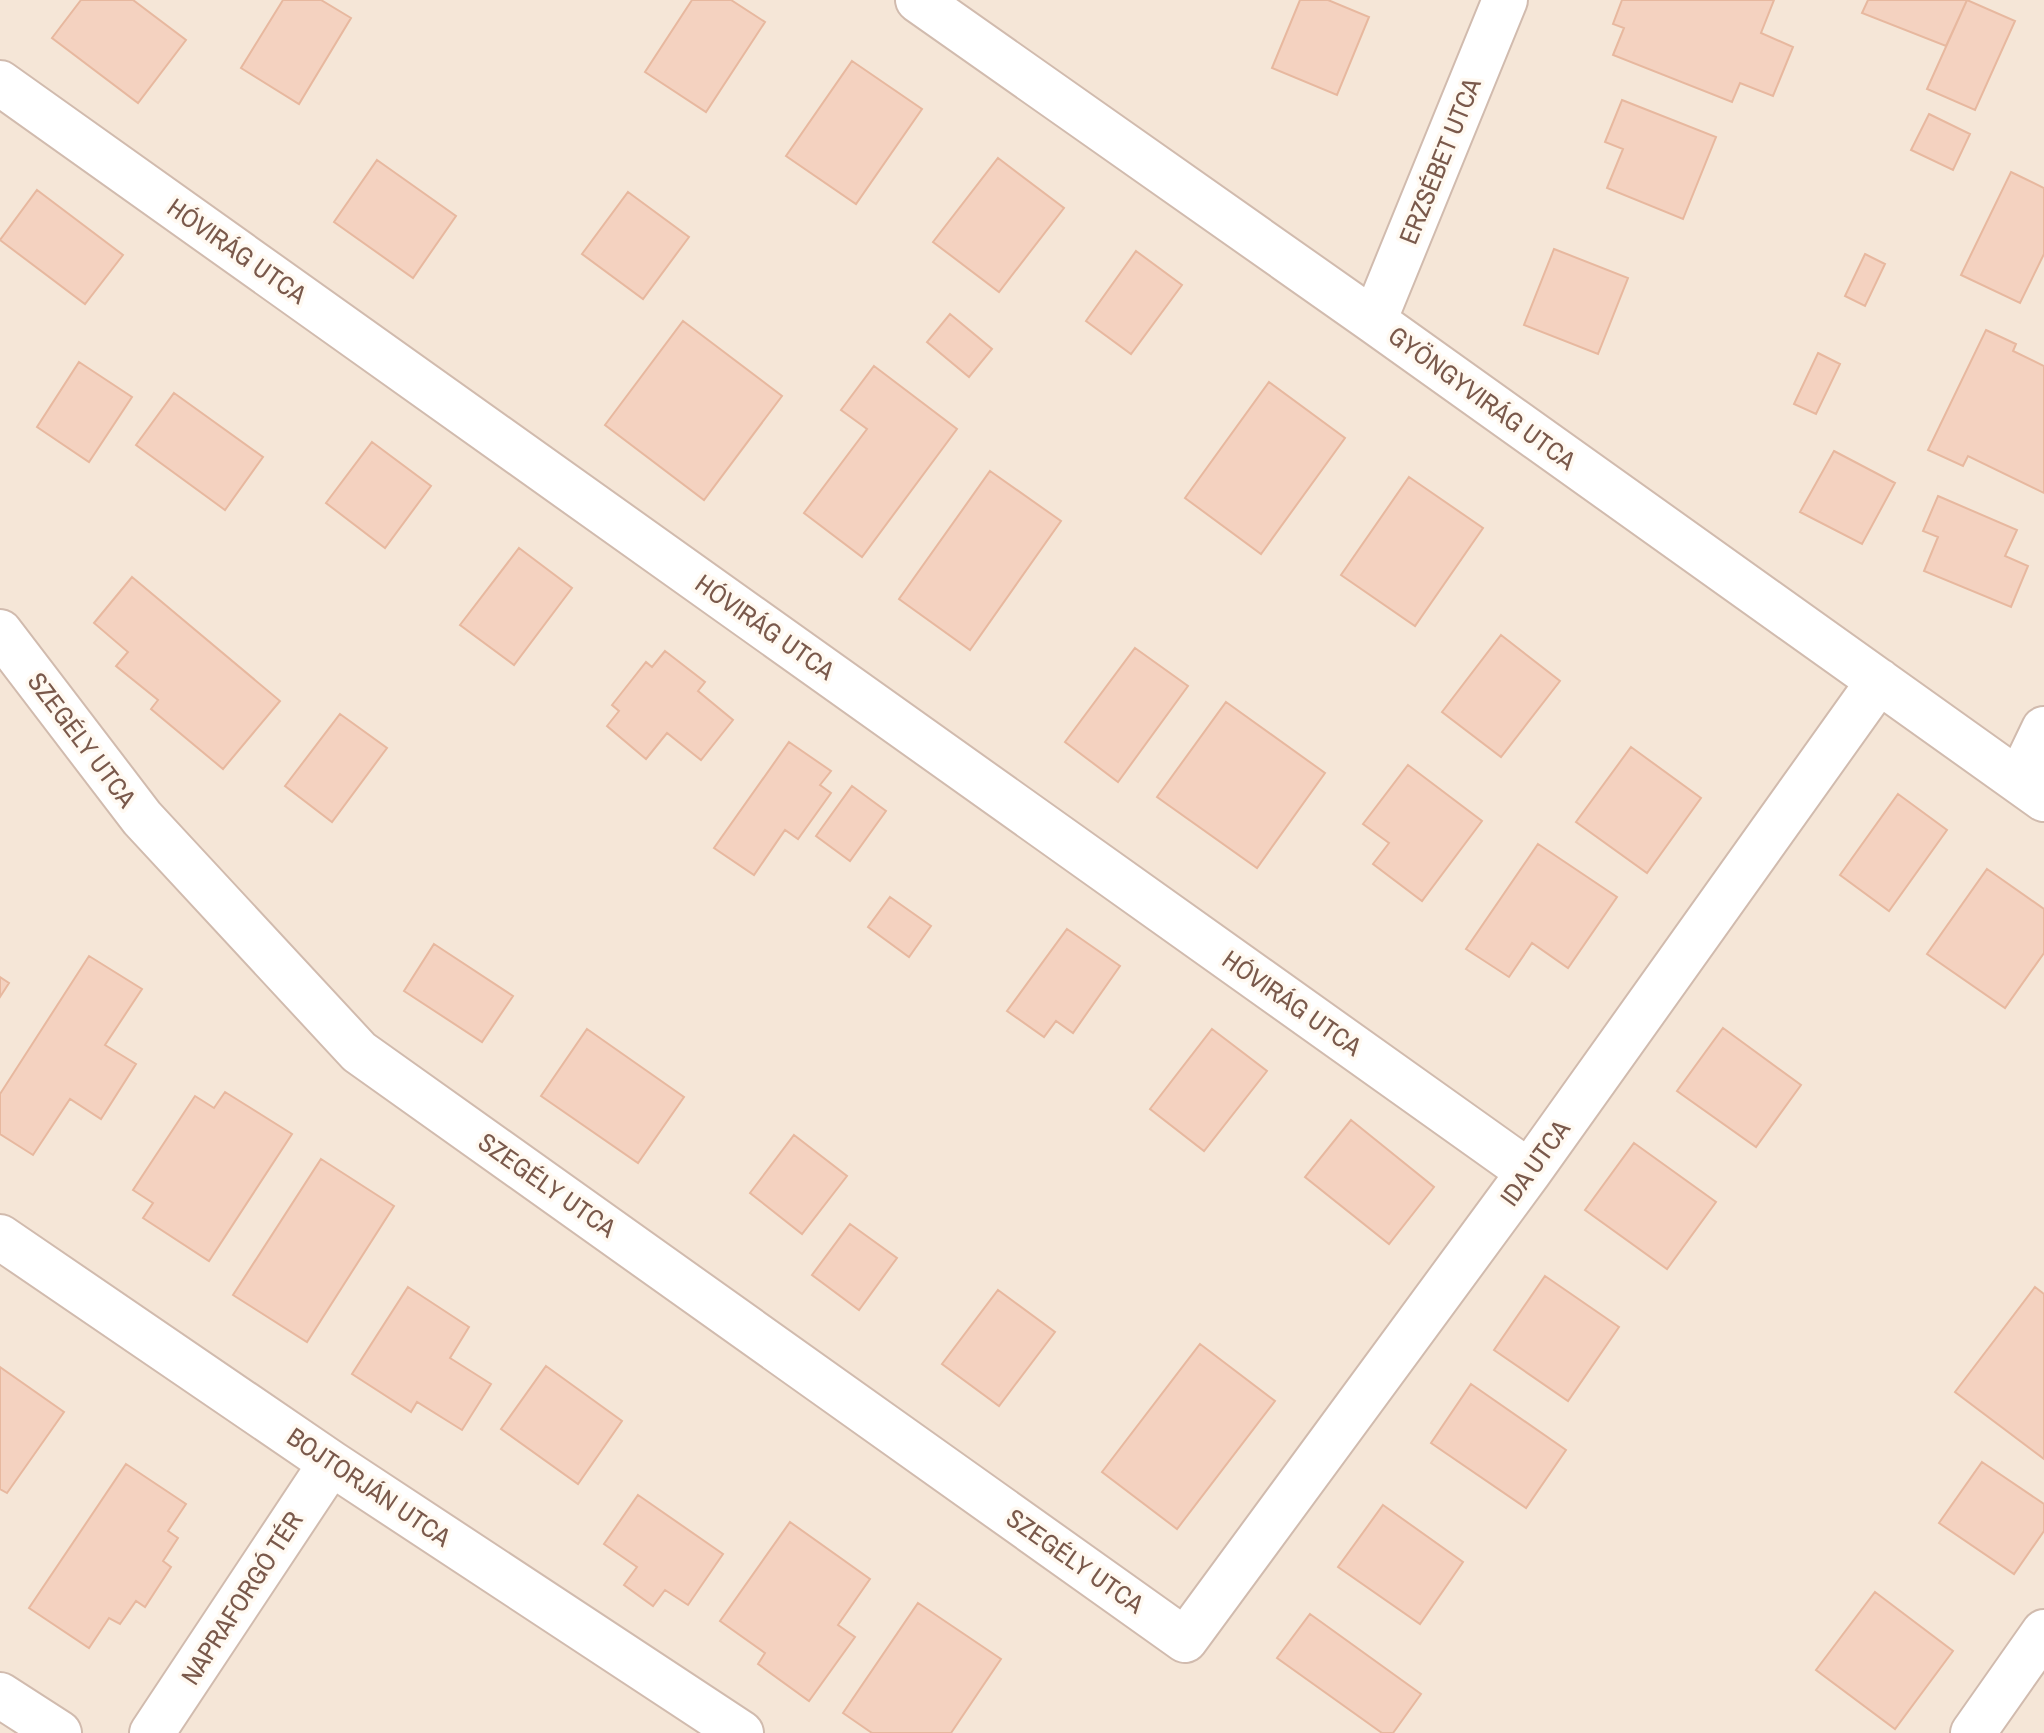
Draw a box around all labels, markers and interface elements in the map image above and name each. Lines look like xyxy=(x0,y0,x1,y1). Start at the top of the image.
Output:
street label: ERZSÉBET UTCA xyxy=(1390,72,1489,249)
street label: HÓVIRÁG UTCA xyxy=(161,190,314,312)
street label: GYÖNGYVIRÁG UTCA xyxy=(1381,318,1584,478)
street label: HÓVIRÁG UTCA xyxy=(689,566,842,688)
street label: SZEGÉLY UTCA xyxy=(20,665,145,815)
street label: HÓVIRÁG UTCA xyxy=(1216,942,1369,1064)
street label: IDA UTCA xyxy=(1492,1112,1578,1213)
street label: SZEGÉLY UTCA xyxy=(472,1124,624,1245)
street label: BOJTORJÁN UTCA xyxy=(281,1419,459,1555)
street label: SZEGÉLY UTCA xyxy=(1000,1500,1152,1621)
street label: NAPRAFORGÓ TÉR xyxy=(172,1504,311,1691)

